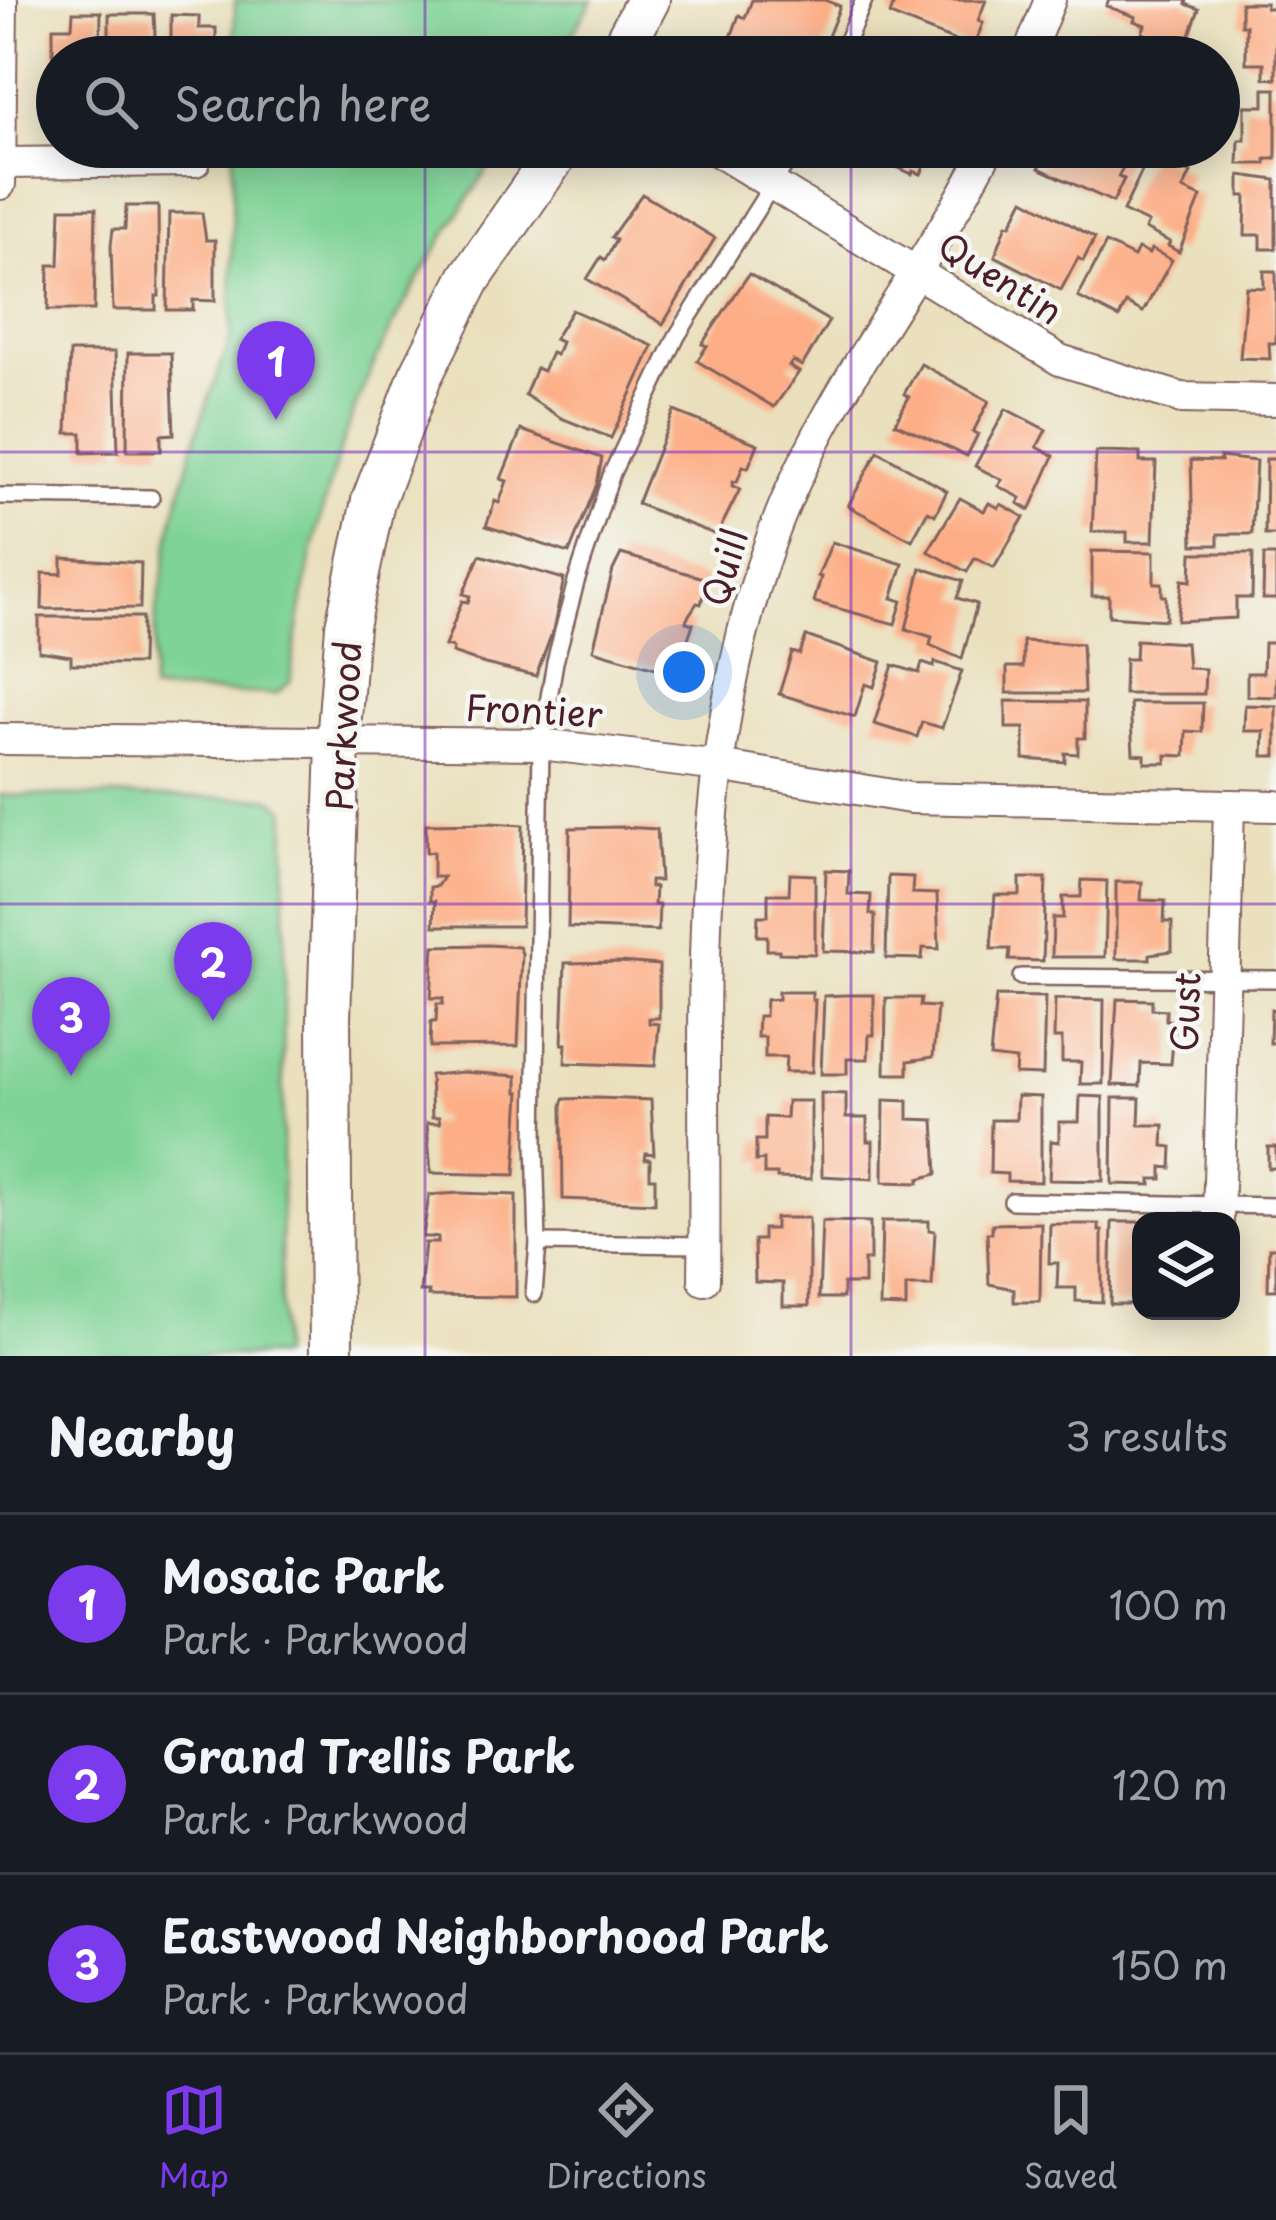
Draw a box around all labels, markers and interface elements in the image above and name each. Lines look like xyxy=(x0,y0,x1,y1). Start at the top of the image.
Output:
search box xyxy=(36,36,1240,168)
text: Search here xyxy=(174,68,431,136)
icon: search xyxy=(78,69,144,135)
street label: Quentin xyxy=(928,217,1074,337)
pin: 1 xyxy=(237,321,315,420)
street label: Quill xyxy=(686,522,760,612)
street label: Parkwood xyxy=(311,640,373,812)
your location xyxy=(654,642,714,702)
street label: Frontier xyxy=(464,678,605,740)
pin: 2 xyxy=(174,922,252,1021)
street label: Gust xyxy=(1156,971,1212,1053)
pin: 3 xyxy=(32,977,110,1076)
map controls xyxy=(1132,1212,1240,1320)
button: layers xyxy=(1132,1212,1240,1320)
text: Nearby xyxy=(48,1396,235,1473)
text: 3 results xyxy=(1065,1405,1228,1464)
text: Mosaic Park xyxy=(162,1540,445,1608)
text: 1 xyxy=(78,1574,96,1633)
text: 100 m xyxy=(1109,1574,1228,1633)
text: Park · Parkwood xyxy=(162,1608,469,1667)
text: Grand Trellis Park xyxy=(162,1720,575,1788)
text: 2 xyxy=(73,1754,101,1813)
text: 120 m xyxy=(1112,1754,1228,1813)
text: Park · Parkwood xyxy=(162,1788,469,1847)
text: Eastwood Neighborhood Park xyxy=(162,1900,829,1968)
text: 3 xyxy=(74,1934,100,1993)
text: 150 m xyxy=(1111,1934,1228,1993)
text: Park · Parkwood xyxy=(162,1968,469,2027)
tab: Map xyxy=(159,2077,229,2199)
tab: Directions xyxy=(546,2077,707,2199)
tab: Saved xyxy=(1024,2077,1117,2199)

